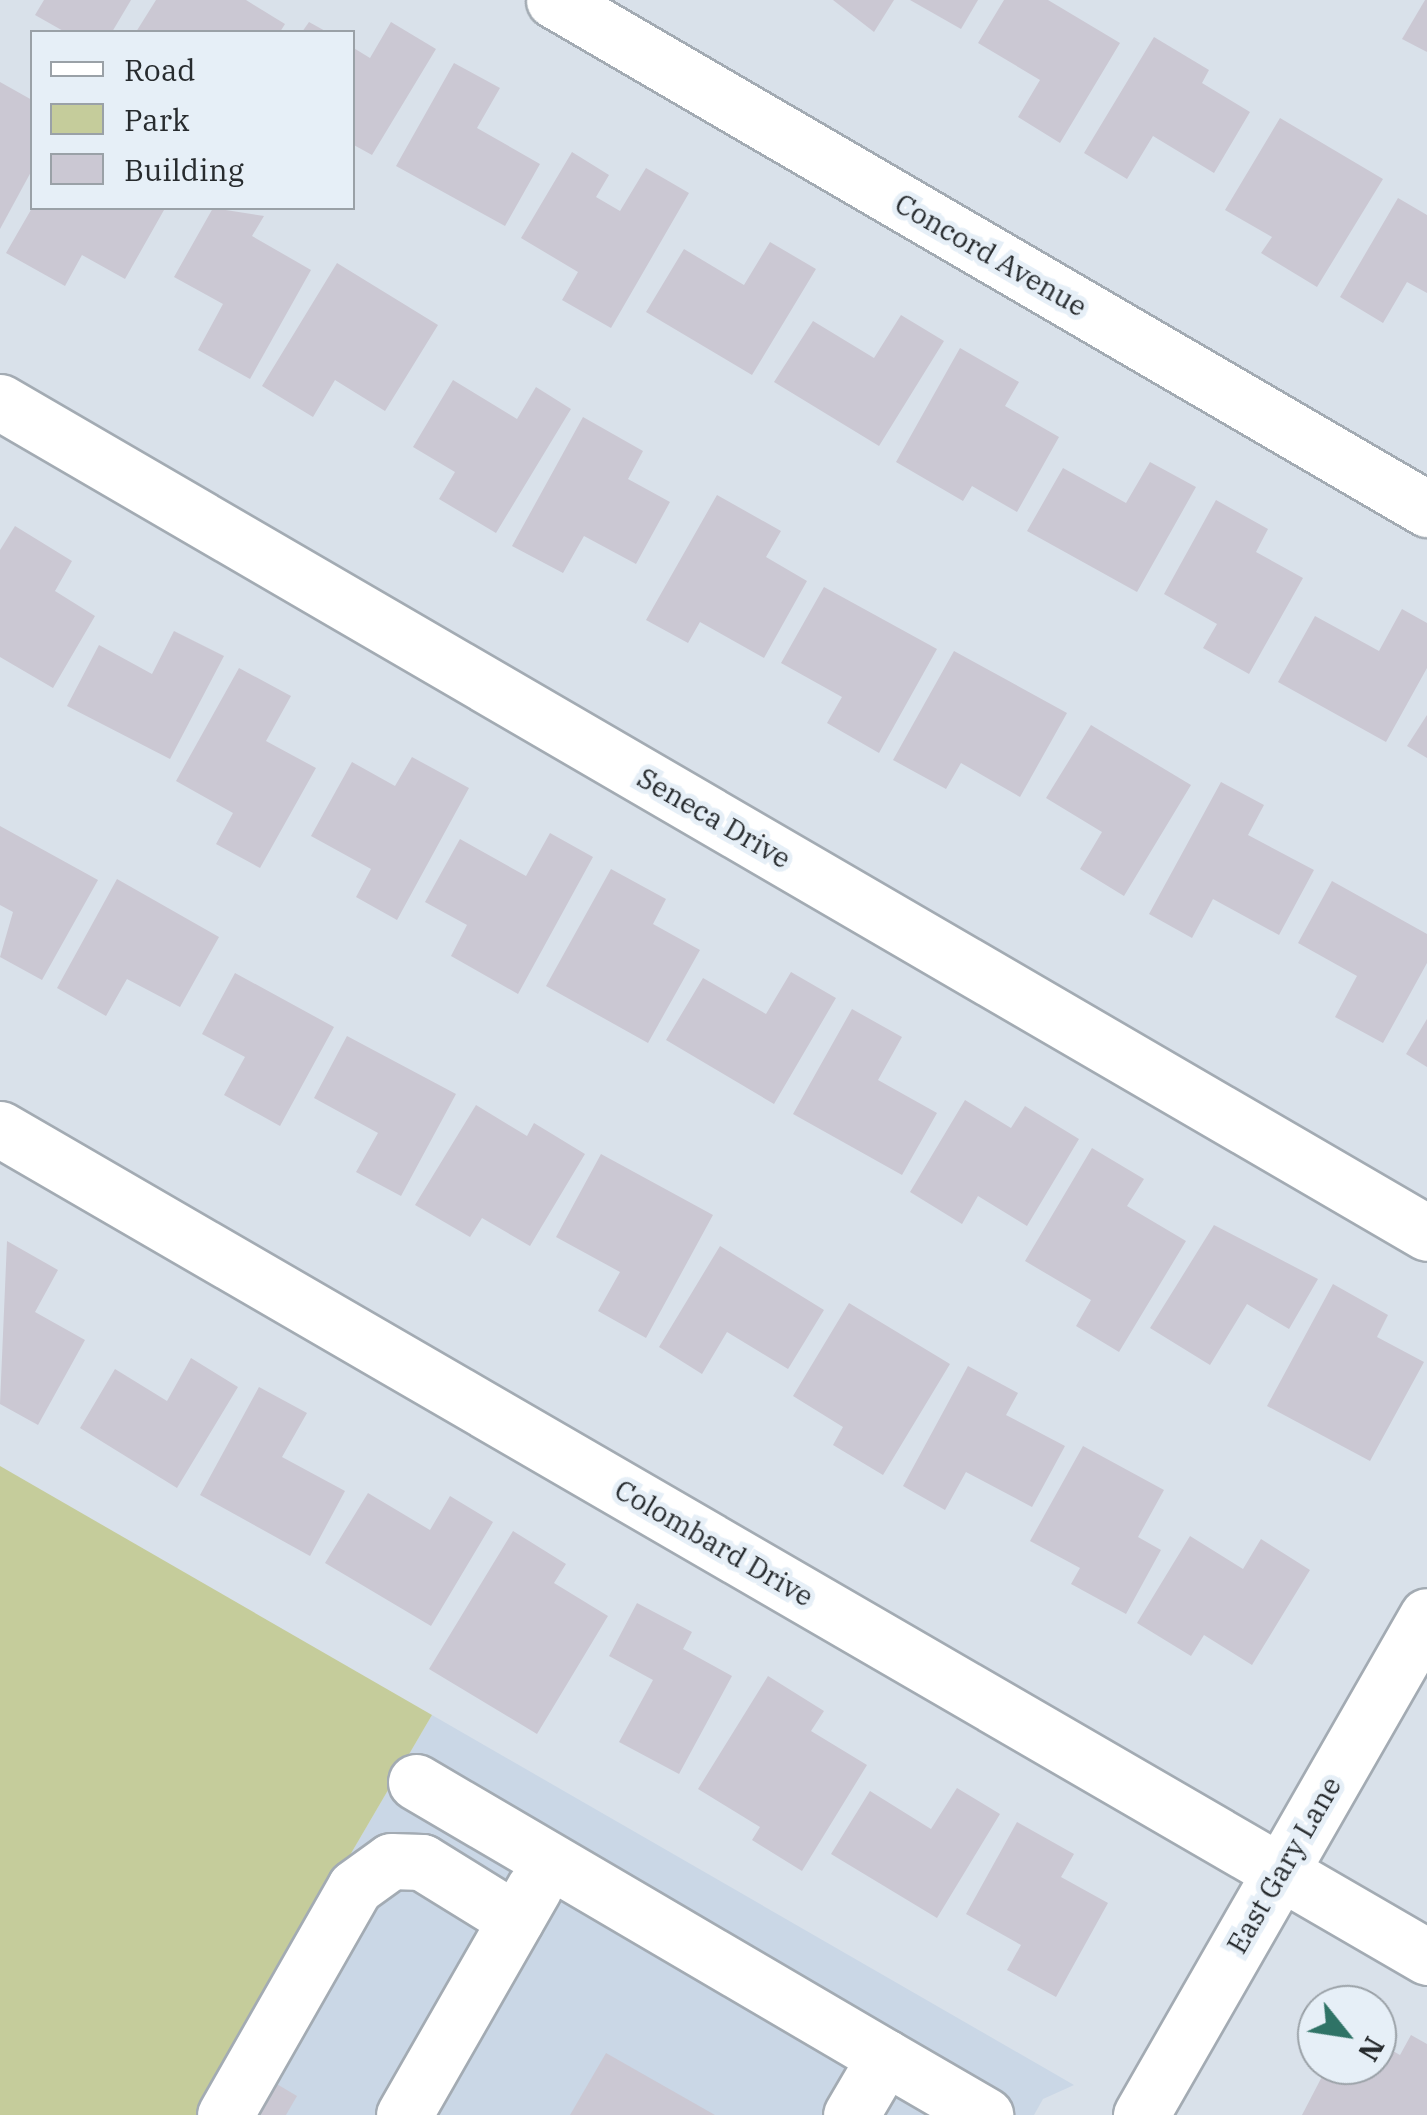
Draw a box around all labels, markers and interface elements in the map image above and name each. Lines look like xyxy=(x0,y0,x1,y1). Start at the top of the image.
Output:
legend xyxy=(30,30,355,210)
text: Road xyxy=(124,50,196,89)
text: Park xyxy=(124,100,190,139)
text: Building xyxy=(124,150,244,189)
street label: Concord Avenue xyxy=(889,186,1093,324)
street label: Seneca Drive xyxy=(631,761,797,875)
street label: Colombard Drive xyxy=(609,1473,819,1613)
street label: East Gary Lane xyxy=(1220,1771,1348,1959)
north arrow xyxy=(1297,1985,1397,2085)
text: N xyxy=(1350,2030,1393,2068)

